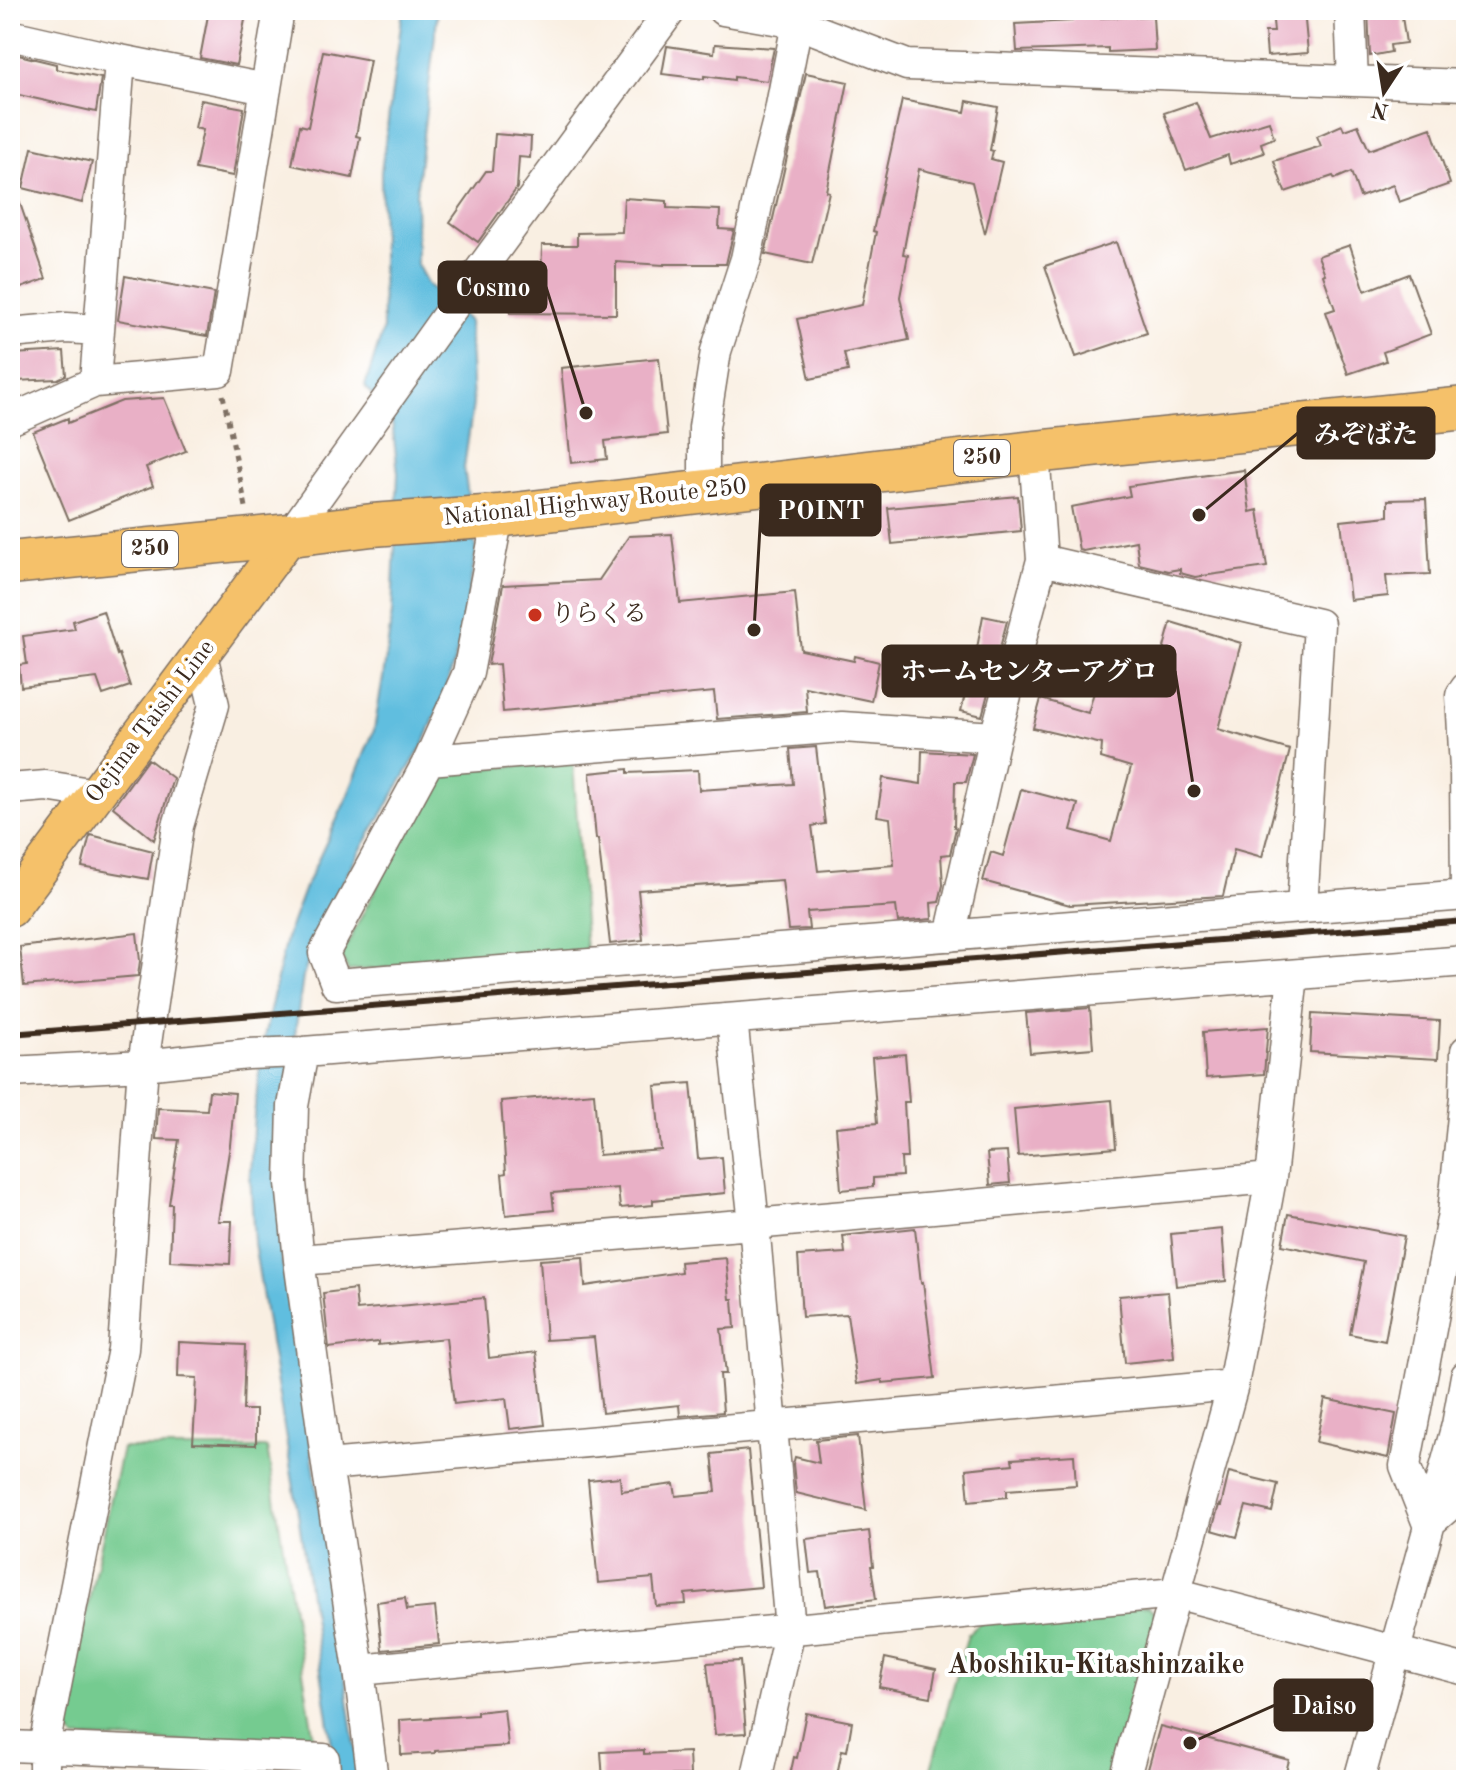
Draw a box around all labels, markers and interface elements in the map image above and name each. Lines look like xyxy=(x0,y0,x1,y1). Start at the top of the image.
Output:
north arrow xyxy=(1344,52,1424,132)
text: N xyxy=(1370,97,1391,122)
callout: Cosmo xyxy=(439,262,546,312)
text: Cosmo xyxy=(455,276,531,302)
callout: みぞばた xyxy=(1298,408,1434,458)
text: みぞばた xyxy=(1314,420,1418,449)
road number: 250 xyxy=(954,440,1010,476)
street label: National Highway Route 250 xyxy=(442,475,748,531)
callout: POINT xyxy=(761,485,880,535)
text: POINT xyxy=(778,499,864,525)
road number: 250 xyxy=(122,531,178,567)
place label: りらくる xyxy=(551,601,647,627)
marker: りらくる xyxy=(526,606,544,624)
street label: Oejima Taishi Line xyxy=(82,636,220,808)
callout: ホームセンターアグロ xyxy=(883,646,1175,696)
text: ホームセンターアグロ xyxy=(901,657,1157,686)
district label: Aboshiku-Kitashinzaike xyxy=(947,1652,1245,1680)
callout: Daiso xyxy=(1275,1680,1372,1730)
text: Daiso xyxy=(1291,1694,1357,1720)

